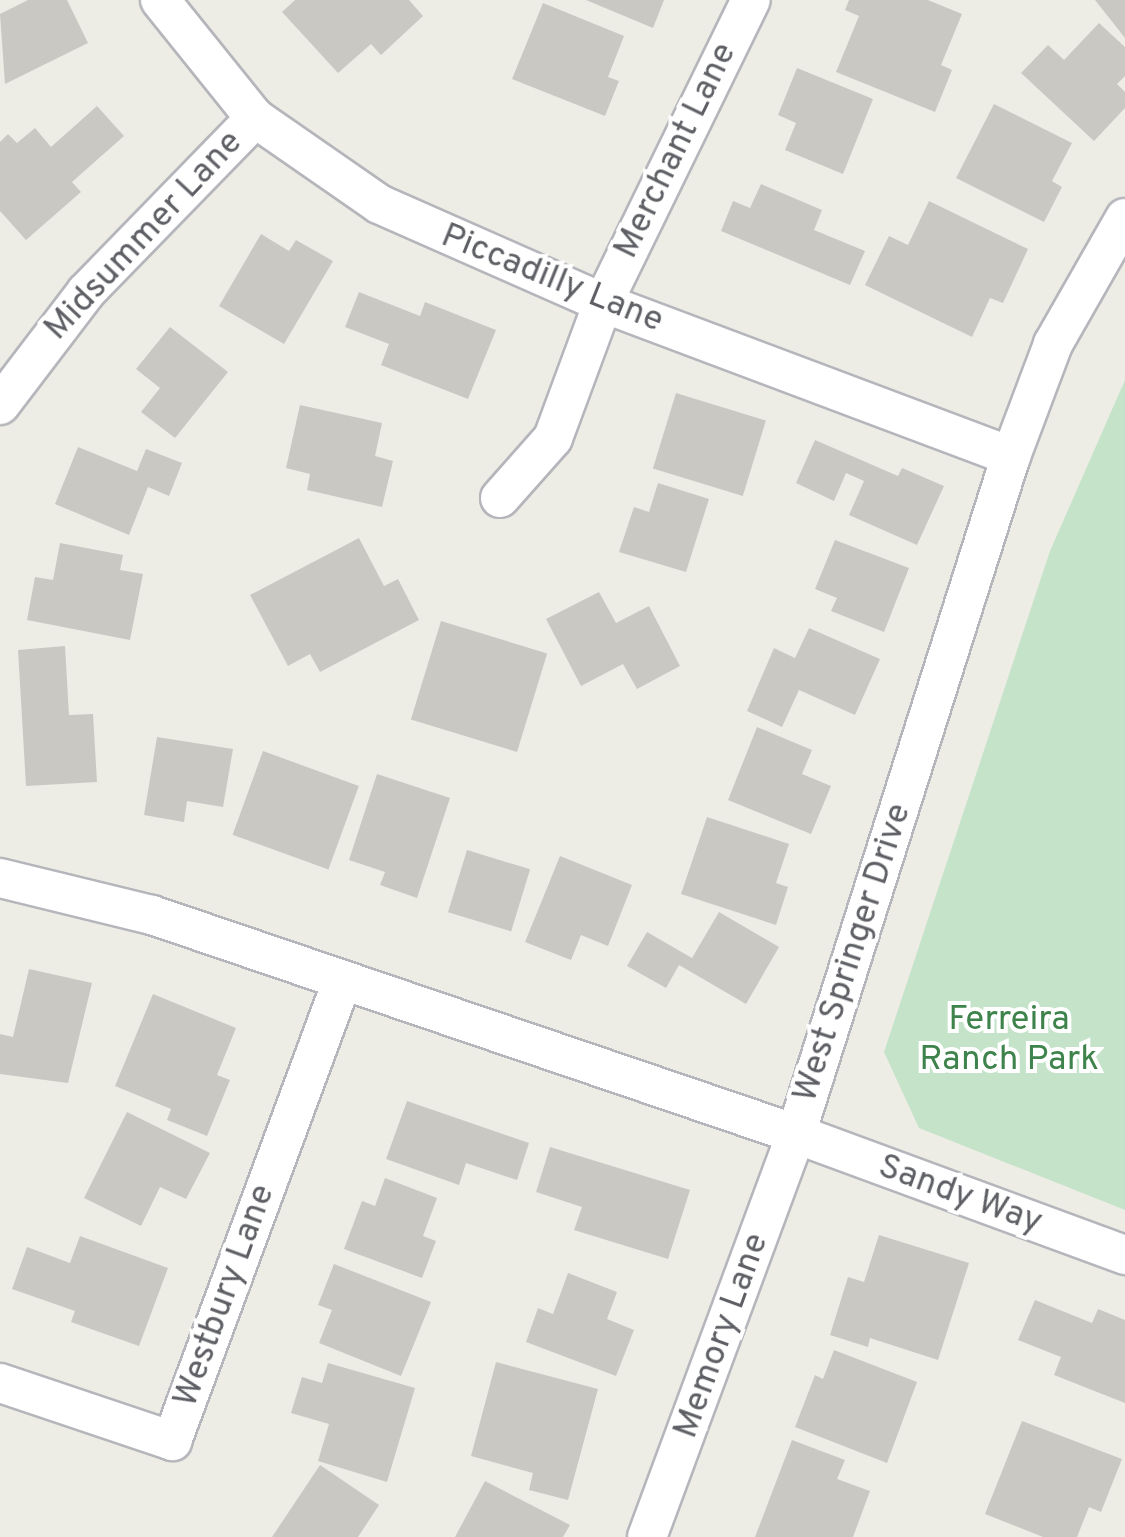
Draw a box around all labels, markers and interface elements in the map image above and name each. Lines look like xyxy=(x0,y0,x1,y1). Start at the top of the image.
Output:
street label: Merchant Lane xyxy=(606,36,746,266)
street label: Midsummer Lane xyxy=(36,122,252,350)
street label: Piccadilly Lane xyxy=(435,215,669,343)
street label: West Springer Drive xyxy=(785,798,921,1108)
park label: Ferreira Ranch Park xyxy=(919,999,1099,1081)
street label: Sandy Way xyxy=(872,1146,1048,1244)
street label: Westbury Lane xyxy=(165,1179,285,1413)
street label: Memory Lane xyxy=(665,1228,779,1444)

